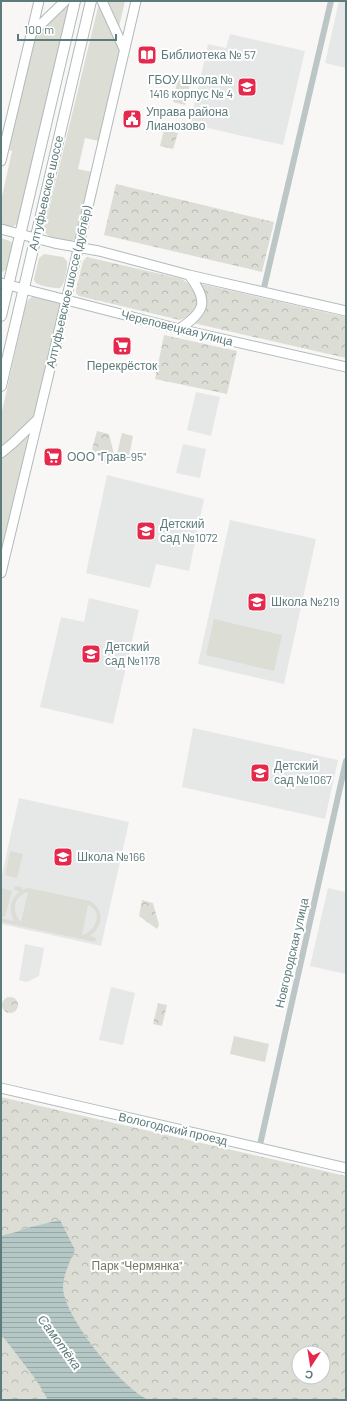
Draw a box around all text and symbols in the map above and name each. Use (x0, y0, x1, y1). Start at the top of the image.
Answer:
scale bar (18, 16, 116, 42)
text: 100 m (24, 22, 54, 36)
library icon: Библиотека № 57 (136, 44, 158, 66)
place label: Библиотека № 57 (161, 47, 256, 61)
place label: ГБОУ Школа № 1416 корпус № 4 (148, 72, 233, 101)
school or university icon: ГБОУ Школа № 1416 корпус № 4 (236, 76, 258, 98)
place label: Управа района Лианозово (146, 104, 229, 132)
public building icon: Управа района Лианозово (121, 108, 143, 130)
street label: Алтуфьевское шоссе (25, 134, 66, 252)
street label: Алтуфьевское шоссе (дублёр) (43, 203, 95, 370)
street label: Череповецкая улица (119, 306, 235, 349)
supermarket icon: Перекрёсток (111, 335, 133, 357)
place label: Перекрёсток (87, 358, 158, 373)
supermarket icon: ООО "Грав-95" (42, 446, 64, 468)
place label: ООО "Грав-95" (67, 449, 146, 464)
place label: Детский сад №1072 (160, 516, 218, 545)
school or university icon: Детский сад №1072 (135, 520, 157, 542)
school or university icon: Школа №219 (246, 591, 268, 613)
place label: Школа №219 (271, 594, 339, 608)
place label: Детский сад №1178 (105, 639, 160, 668)
school or university icon: Детский сад №1178 (80, 643, 102, 665)
place label: Детский сад №1067 (274, 758, 332, 787)
school or university icon: Детский сад №1067 (249, 762, 271, 784)
school or university icon: Школа №166 (52, 846, 74, 868)
place label: Школа №166 (77, 849, 145, 863)
street label: Новгородская улица (272, 896, 312, 1009)
street label: Вологодский проезд (117, 1109, 229, 1148)
park label: Парк "Чермянка" (92, 1258, 182, 1273)
water label: Самотёка (35, 1311, 85, 1373)
north arrow (291, 1345, 331, 1385)
text: С (304, 1368, 314, 1382)

